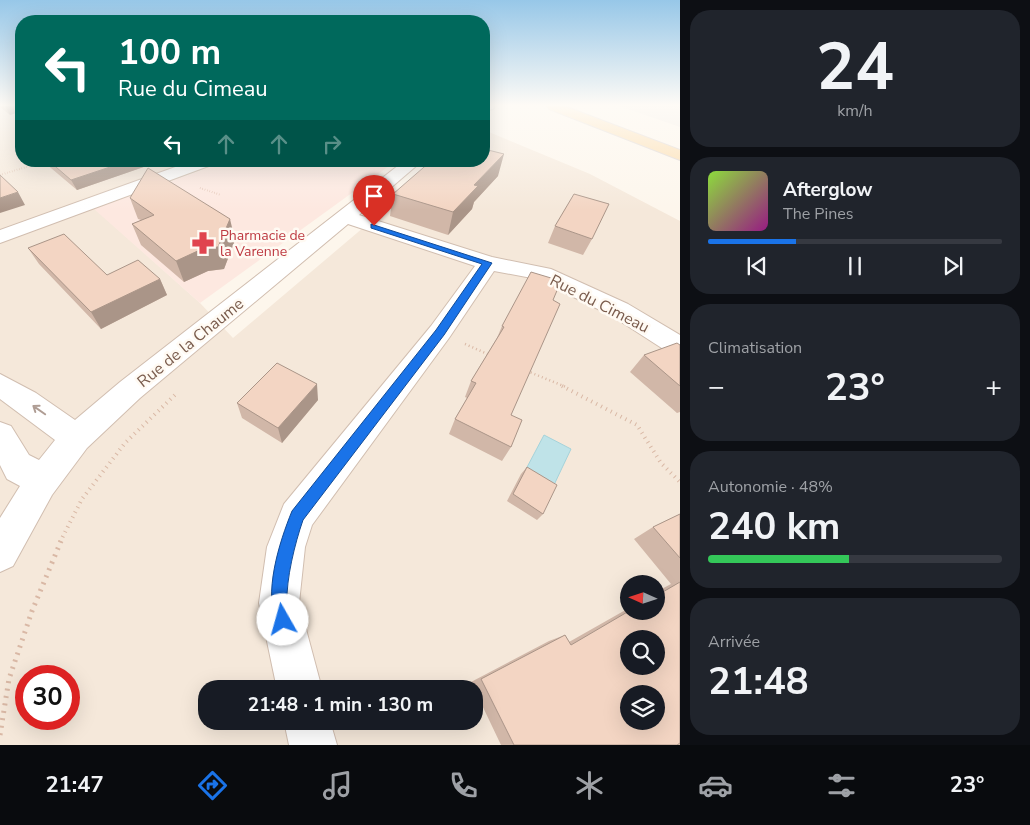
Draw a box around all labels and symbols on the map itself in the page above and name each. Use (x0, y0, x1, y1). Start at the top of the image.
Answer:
pin (353, 175, 395, 226)
place label: Pharmacie de la Varenne (220, 226, 305, 261)
pharmacy icon: Pharmacie de la Varenne (190, 230, 216, 256)
street label: Rue du Cimeau (546, 269, 653, 338)
street label: Rue de la Chaume (133, 293, 248, 393)
one-way arrow (32, 405, 46, 415)
north arrow (620, 575, 665, 620)
position arrow (256, 593, 308, 645)
speed limit sign: 30 (15, 665, 80, 730)

